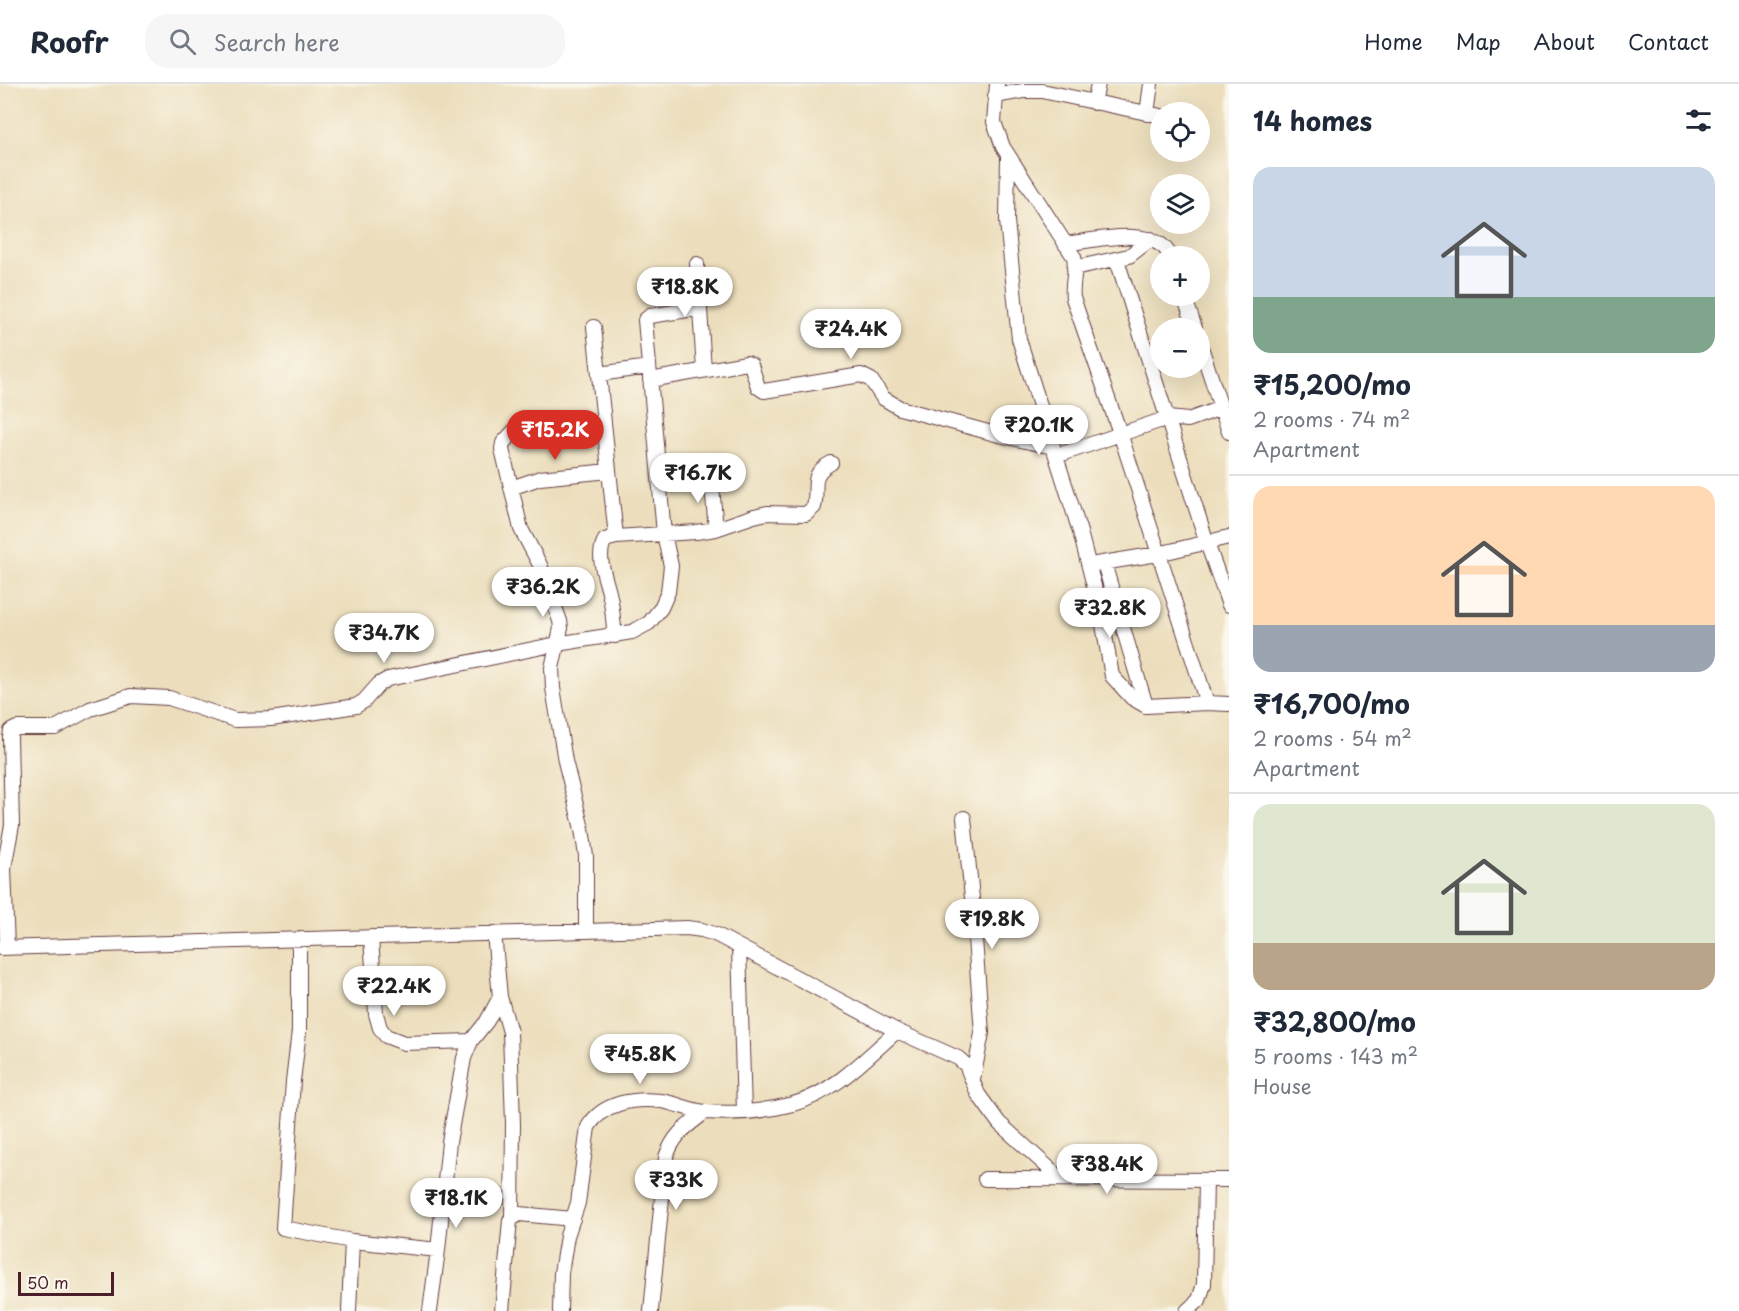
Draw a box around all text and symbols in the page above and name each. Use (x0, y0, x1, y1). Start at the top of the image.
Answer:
search box (145, 14, 565, 68)
text: Roofr (30, 20, 109, 63)
icon: search (166, 25, 199, 58)
text: Search here (214, 25, 339, 58)
text: Home (1364, 25, 1423, 57)
text: Map (1456, 25, 1501, 57)
text: About (1534, 25, 1595, 57)
text: Contact (1628, 25, 1709, 57)
text: 14 homes (1253, 101, 1372, 140)
map controls (1150, 102, 1210, 378)
button: locate (1150, 102, 1210, 162)
icon: filters (1682, 104, 1715, 137)
button: layers (1150, 174, 1210, 234)
icon: home (1430, 206, 1538, 314)
button: + (1150, 246, 1210, 306)
pin: ₹18.8K (636, 267, 734, 318)
text: ₹18.8K (651, 271, 719, 301)
pin: ₹24.4K (802, 309, 900, 360)
text: ₹24.4K (814, 313, 888, 343)
button: − (1150, 318, 1210, 378)
text: ₹15,200/mo (1253, 365, 1411, 404)
text: 2 rooms · 74 m² (1253, 404, 1410, 434)
pin: ₹20.1K (990, 405, 1088, 456)
text: ₹20.1K (1004, 409, 1074, 439)
pin: ₹15.2K (506, 410, 604, 461)
text: ₹15.2K (521, 414, 589, 444)
text: Apartment (1253, 434, 1360, 464)
pin: ₹16.7K (649, 453, 747, 504)
text: ₹16.7K (664, 457, 732, 487)
icon: home (1430, 525, 1538, 633)
pin: ₹36.2K (494, 567, 592, 618)
text: ₹36.2K (506, 571, 580, 601)
pin: ₹32.8K (1061, 588, 1159, 639)
text: ₹32.8K (1074, 592, 1146, 622)
pin: ₹34.7K (335, 613, 433, 664)
text: ₹34.7K (348, 617, 420, 647)
text: ₹16,700/mo (1253, 684, 1410, 723)
text: 2 rooms · 54 m² (1253, 723, 1412, 753)
text: Apartment (1253, 753, 1360, 783)
icon: home (1430, 843, 1538, 951)
pin: ₹19.8K (943, 899, 1041, 950)
text: ₹19.8K (959, 903, 1025, 933)
pin: ₹22.4K (345, 966, 443, 1017)
text: ₹22.4K (357, 970, 431, 1000)
text: ₹32,800/mo (1253, 1002, 1416, 1041)
pin: ₹45.8K (591, 1034, 689, 1085)
text: ₹45.8K (604, 1038, 676, 1068)
text: 5 rooms · 143 m² (1253, 1041, 1418, 1071)
text: House (1253, 1071, 1312, 1101)
pin: ₹38.4K (1058, 1144, 1156, 1195)
text: ₹38.4K (1071, 1148, 1143, 1178)
pin: ₹33K (640, 1160, 712, 1211)
text: ₹33K (649, 1164, 703, 1194)
pin: ₹18.1K (407, 1178, 505, 1229)
text: ₹18.1K (424, 1182, 488, 1212)
scale bar (18, 1269, 114, 1296)
text: 50 m (27, 1270, 68, 1294)

